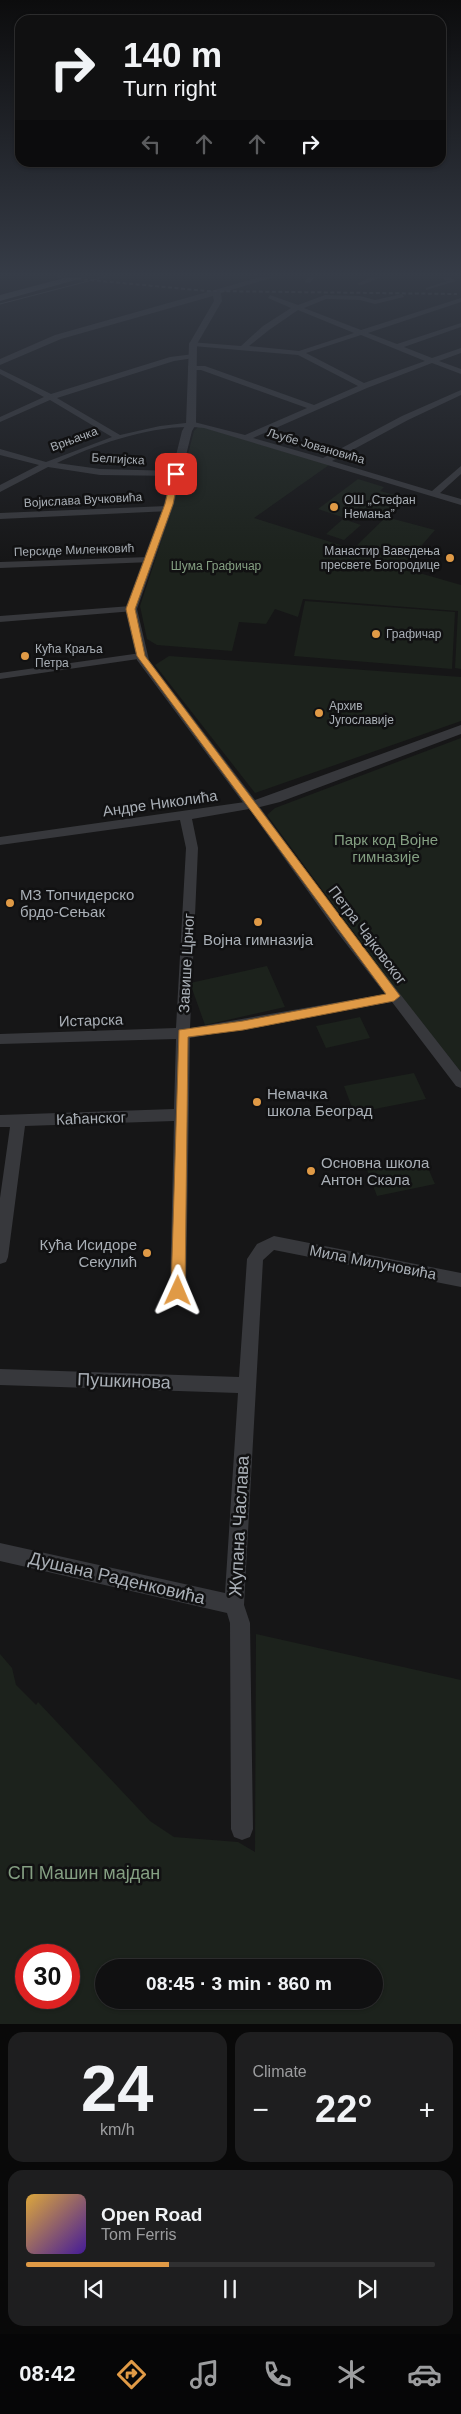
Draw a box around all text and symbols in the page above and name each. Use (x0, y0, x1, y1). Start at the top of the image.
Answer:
icon: right (40, 35, 105, 100)
text: 140 m (123, 35, 222, 74)
text: Turn right (123, 76, 216, 101)
icon: left (137, 130, 165, 158)
icon: ahead (190, 130, 218, 158)
icon: ahead (243, 130, 271, 158)
icon: right (296, 130, 324, 158)
street label: Врњачка (48, 424, 100, 454)
street label: Љубе Јовановића (266, 425, 367, 467)
street label: Белгијска (91, 451, 145, 467)
pin (155, 453, 197, 495)
icon: arrive (162, 460, 190, 488)
street label: Војислава Вучковића (23, 490, 143, 510)
place label: ОШ „Стефан Немања” (344, 493, 416, 521)
marker: ОШ „Стефан Немања” (328, 501, 340, 513)
street label: Персиде Миленковић (14, 541, 134, 559)
place label: Манастир Ваведења пресвете Богородице (321, 544, 440, 572)
marker: Манастир Ваведења пресвете Богородице (444, 552, 456, 564)
park label: Шума Графичар (171, 559, 262, 573)
place label: Графичар (386, 627, 442, 641)
marker: Графичар (370, 628, 382, 640)
place label: Кућа Краља Петра (35, 642, 103, 670)
marker: Кућа Краља Петра (19, 650, 31, 662)
place label: Архив Југославије (329, 699, 394, 727)
marker: Архив Југославије (313, 707, 325, 719)
street label: Андре Николића (102, 786, 219, 819)
park label: Парк код Војне гимназије (334, 831, 438, 865)
street label: Петра Чајковског (325, 882, 411, 988)
place label: МЗ Топчидерско брдо-Сењак (20, 886, 134, 920)
marker: МЗ Топчидерско брдо-Сењак (4, 897, 16, 909)
street label: Завише Црног (175, 912, 197, 1013)
marker: Војна гимназија (252, 916, 264, 928)
place label: Војна гимназија (203, 931, 314, 948)
street label: Истарска (59, 1010, 124, 1030)
place label: Немачка школа Београд (267, 1085, 373, 1119)
marker: Немачка школа Београд (251, 1096, 263, 1108)
street label: Каћанског (56, 1108, 127, 1128)
place label: Основна школа Антон Скала (321, 1154, 430, 1188)
marker: Основна школа Антон Скала (305, 1165, 317, 1177)
place label: Кућа Исидоре Секулић (39, 1236, 137, 1270)
street label: Мила Милуновића (308, 1241, 439, 1283)
marker: Кућа Исидоре Секулић (141, 1247, 153, 1259)
position arrow (151, 1264, 203, 1316)
street label: Пушкинова (77, 1369, 172, 1393)
street label: Жупана Часлава (225, 1454, 253, 1597)
street label: Душана Раденковића (27, 1548, 208, 1608)
park label: СП Машин мајдан (8, 1863, 160, 1883)
speed limit sign: 30 (15, 1944, 80, 2009)
text: 08:45 · 3 min · 860 m (146, 1973, 332, 1994)
text: 24 (81, 2052, 153, 2125)
text: Climate (253, 2063, 307, 2080)
text: 22° (315, 2088, 372, 2130)
text: − (253, 2094, 269, 2125)
text: + (419, 2094, 435, 2125)
text: km/h (100, 2121, 135, 2138)
text: Open Road (101, 2204, 202, 2225)
text: Tom Ferris (101, 2226, 177, 2243)
icon: previous (80, 2275, 108, 2303)
icon: pause (216, 2275, 244, 2303)
icon: next (353, 2275, 381, 2303)
icon: directions (114, 2357, 149, 2392)
icon: music (187, 2357, 222, 2392)
icon: phone (260, 2357, 295, 2392)
icon: climate (334, 2357, 369, 2392)
icon: car (407, 2357, 442, 2392)
text: 08:42 (19, 2361, 75, 2386)

